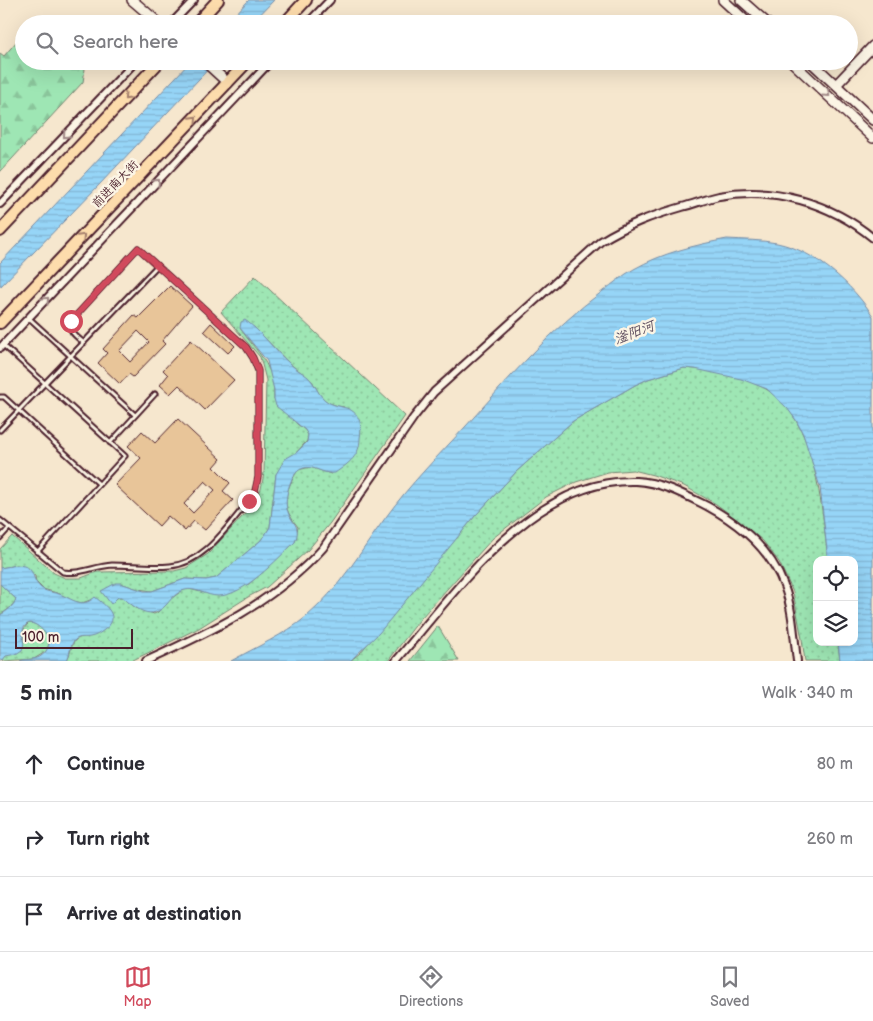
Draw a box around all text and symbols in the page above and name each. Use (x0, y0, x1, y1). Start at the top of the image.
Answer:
search box (15, 15, 858, 70)
icon: search (33, 29, 61, 57)
text: Search here (73, 31, 178, 54)
one-way arrow (822, 88, 831, 97)
one-way arrow (124, 91, 133, 100)
one-way arrow (188, 116, 197, 125)
one-way arrow (63, 129, 72, 138)
street label: 前进南大街 (89, 158, 142, 211)
one-way arrow (151, 178, 160, 187)
one-way arrow (76, 234, 85, 243)
one-way arrow (40, 296, 49, 305)
route start (60, 310, 83, 333)
water label: 滏阳河 (612, 316, 659, 348)
route end (238, 490, 261, 513)
map controls (813, 556, 858, 646)
button: locate (813, 556, 858, 601)
button: layers (813, 601, 858, 646)
scale bar (15, 626, 132, 649)
text: 100 m (22, 629, 59, 646)
text: 5 min (20, 681, 73, 706)
text: Walk · 340 m (762, 684, 853, 703)
icon: ahead (20, 750, 48, 778)
text: Continue (67, 753, 145, 776)
text: 80 m (817, 755, 853, 774)
icon: right (20, 825, 48, 853)
text: Turn right (67, 828, 150, 851)
text: 260 m (807, 830, 853, 849)
icon: arrive (20, 900, 48, 928)
text: Arrive at destination (67, 903, 242, 926)
tab: Map (124, 963, 152, 1010)
tab: Directions (399, 963, 463, 1010)
tab: Saved (710, 963, 749, 1010)

